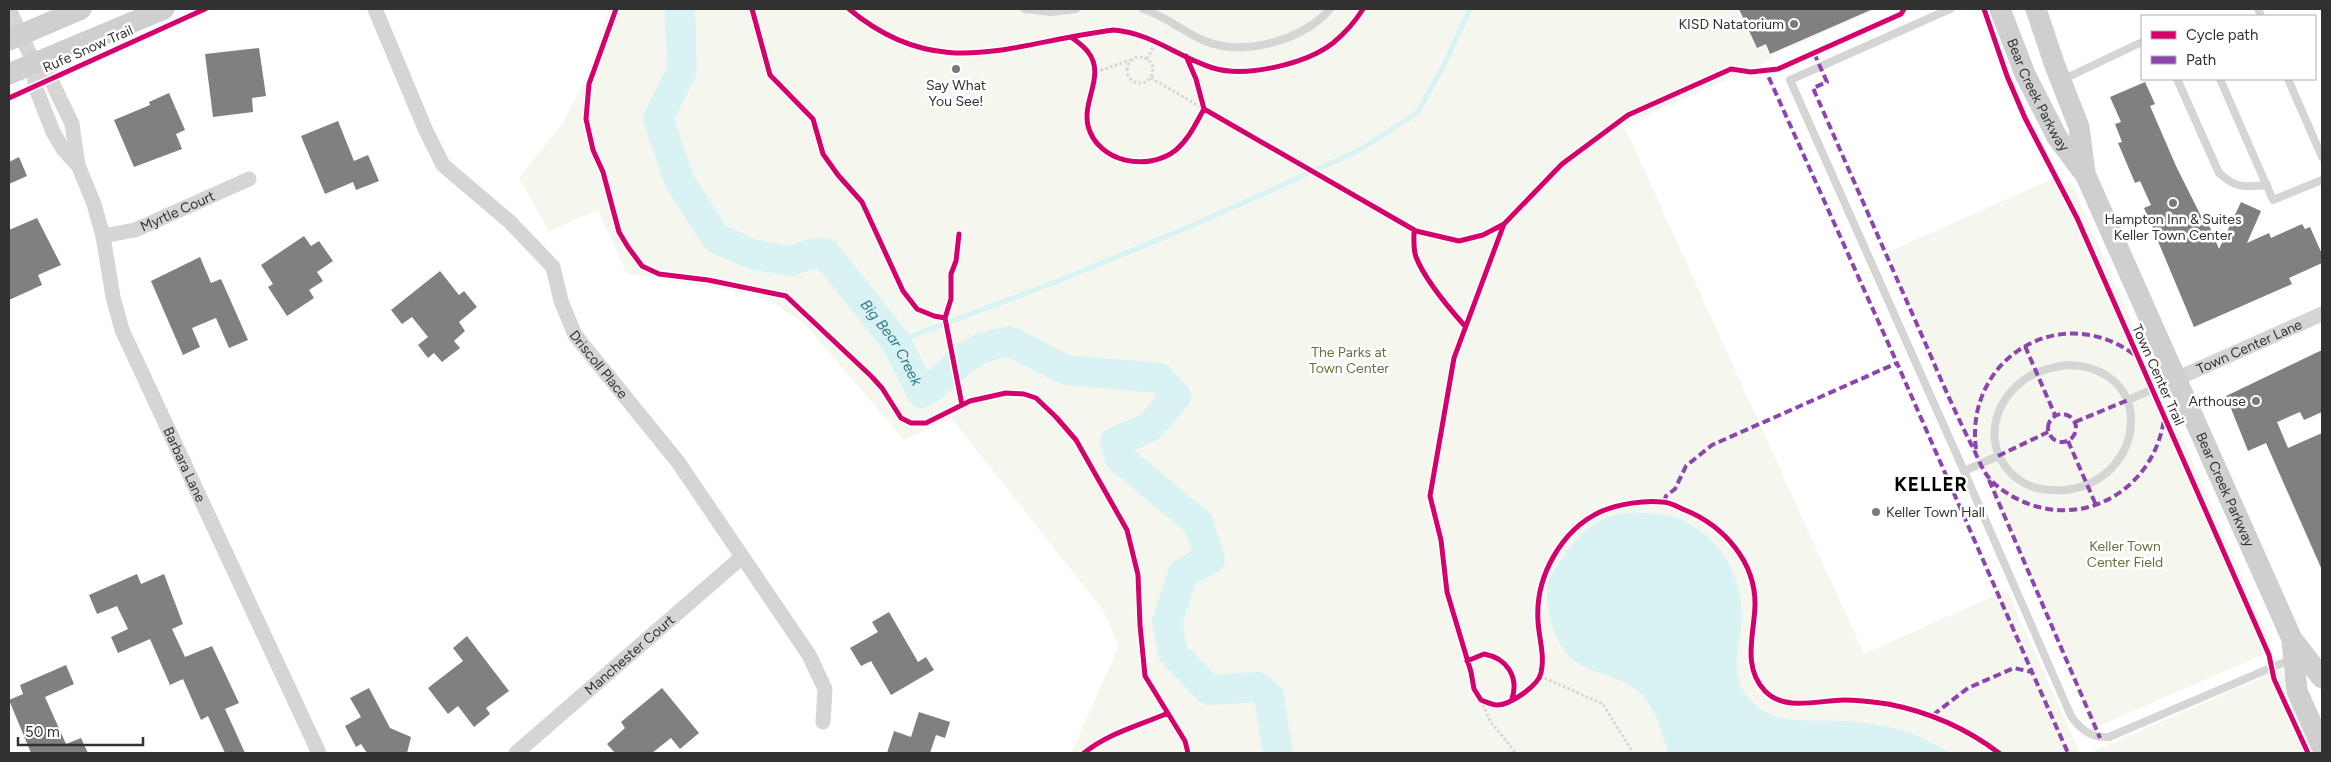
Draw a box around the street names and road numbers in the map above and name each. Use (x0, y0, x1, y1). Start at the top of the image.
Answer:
street label: Rufe Snow Trail (40, 22, 136, 76)
street label: Bear Creek Parkway (2004, 36, 2074, 155)
street label: Myrtle Court (138, 187, 217, 235)
street label: Town Center Lane (2194, 315, 2305, 377)
street label: Town Center Trail (2128, 322, 2188, 428)
street label: Driscoll Place (566, 327, 632, 402)
street label: Barbara Lane (160, 424, 210, 505)
street label: Bear Creek Parkway (2193, 429, 2259, 550)
street label: Manchester Court (581, 611, 678, 698)

